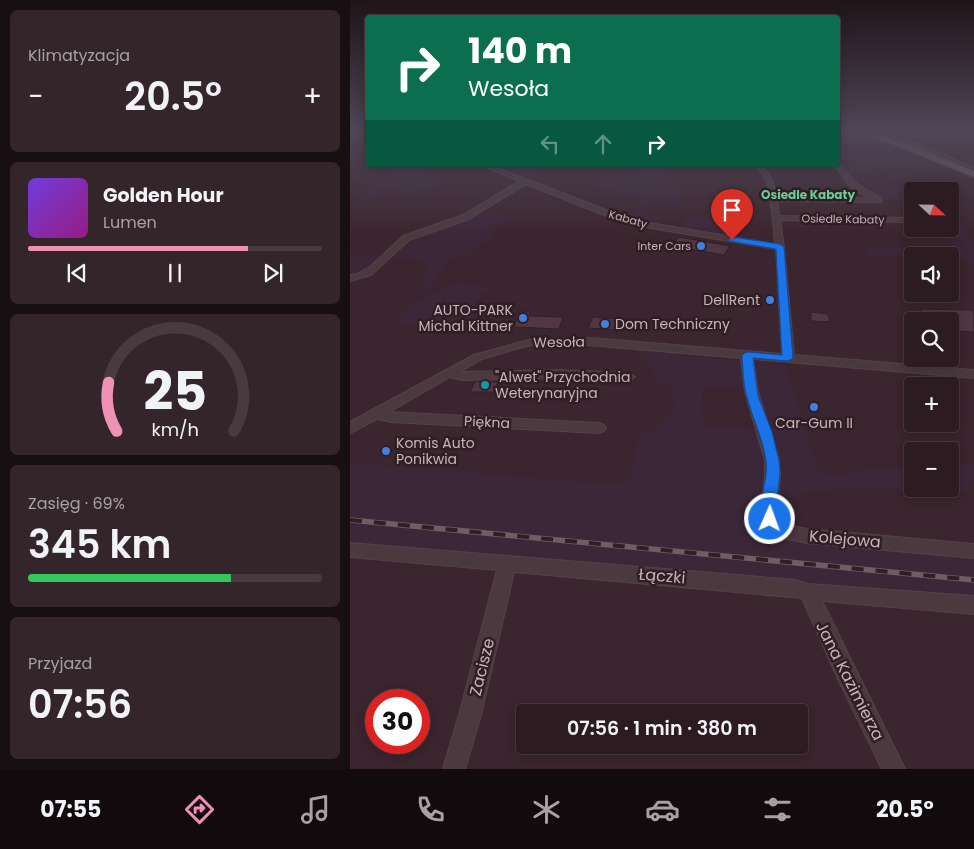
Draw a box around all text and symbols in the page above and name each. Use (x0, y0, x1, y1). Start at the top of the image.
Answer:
text: 140 m (468, 26, 572, 75)
icon: right (385, 35, 450, 100)
text: Klimatyzacja (28, 44, 130, 67)
text: 20.5° (124, 70, 222, 123)
text: Wesoła (468, 73, 549, 104)
text: − (28, 77, 43, 116)
text: + (303, 77, 322, 116)
icon: left (536, 130, 564, 158)
icon: ahead (589, 130, 617, 158)
icon: right (642, 130, 670, 158)
text: Golden Hour (103, 182, 224, 209)
north arrow (904, 182, 959, 238)
map controls (904, 182, 959, 497)
district label: Osiedle Kabaty (761, 186, 855, 203)
pin (711, 189, 753, 240)
icon: arrive (718, 196, 746, 224)
street label: Kabaty (607, 206, 650, 232)
street label: Osiedle Kabaty (801, 210, 885, 228)
text: Lumen (103, 211, 157, 234)
place label: Inter Cars (638, 238, 691, 254)
marker: Inter Cars (695, 240, 707, 252)
button: sound (904, 247, 959, 302)
icon: previous (63, 259, 91, 287)
icon: pause (161, 259, 189, 287)
icon: next (259, 259, 287, 287)
place label: DellRent (703, 290, 760, 310)
marker: DellRent (764, 294, 776, 306)
place label: AUTO-PARK Michal Kittner (419, 300, 514, 336)
marker: AUTO-PARK Michal Kittner (517, 312, 529, 324)
button: search (904, 312, 959, 367)
place label: Dom Techniczny (615, 314, 730, 334)
marker: Dom Techniczny (599, 318, 611, 330)
street label: Wesoła (533, 332, 585, 352)
text: 25 (143, 355, 207, 428)
place label: "Alwet" Przychodnia Weterynaryjna (495, 367, 630, 403)
button: + (904, 377, 959, 432)
marker: "Alwet" Przychodnia Weterynaryjna (479, 379, 491, 391)
marker: Car-Gum II (808, 401, 820, 413)
street label: Piękna (464, 411, 510, 433)
place label: Car-Gum II (775, 413, 853, 433)
text: km/h (151, 417, 199, 442)
place label: Komis Auto Ponikwia (396, 433, 475, 469)
button: − (904, 442, 959, 497)
marker: Komis Auto Ponikwia (380, 445, 392, 457)
text: Zasięg · 69% (28, 492, 125, 515)
position arrow (743, 492, 795, 544)
text: 345 km (28, 518, 171, 571)
street label: Kolejowa (808, 524, 882, 554)
street label: Łączki (638, 562, 686, 590)
street label: Jana Kazimierza (810, 618, 890, 744)
street label: Zacisze (464, 636, 500, 698)
text: Przyjazd (28, 652, 92, 675)
text: 07:56 (28, 678, 132, 731)
speed limit sign: 30 (365, 689, 430, 754)
text: 07:56 · 1 min · 380 m (567, 715, 757, 742)
icon: directions (182, 792, 217, 827)
icon: music (298, 792, 333, 827)
icon: phone (413, 792, 448, 827)
icon: climate (529, 792, 564, 827)
icon: car (645, 792, 680, 827)
icon: filters (760, 792, 795, 827)
text: 07:55 (40, 794, 101, 825)
text: 20.5° (876, 794, 934, 825)

